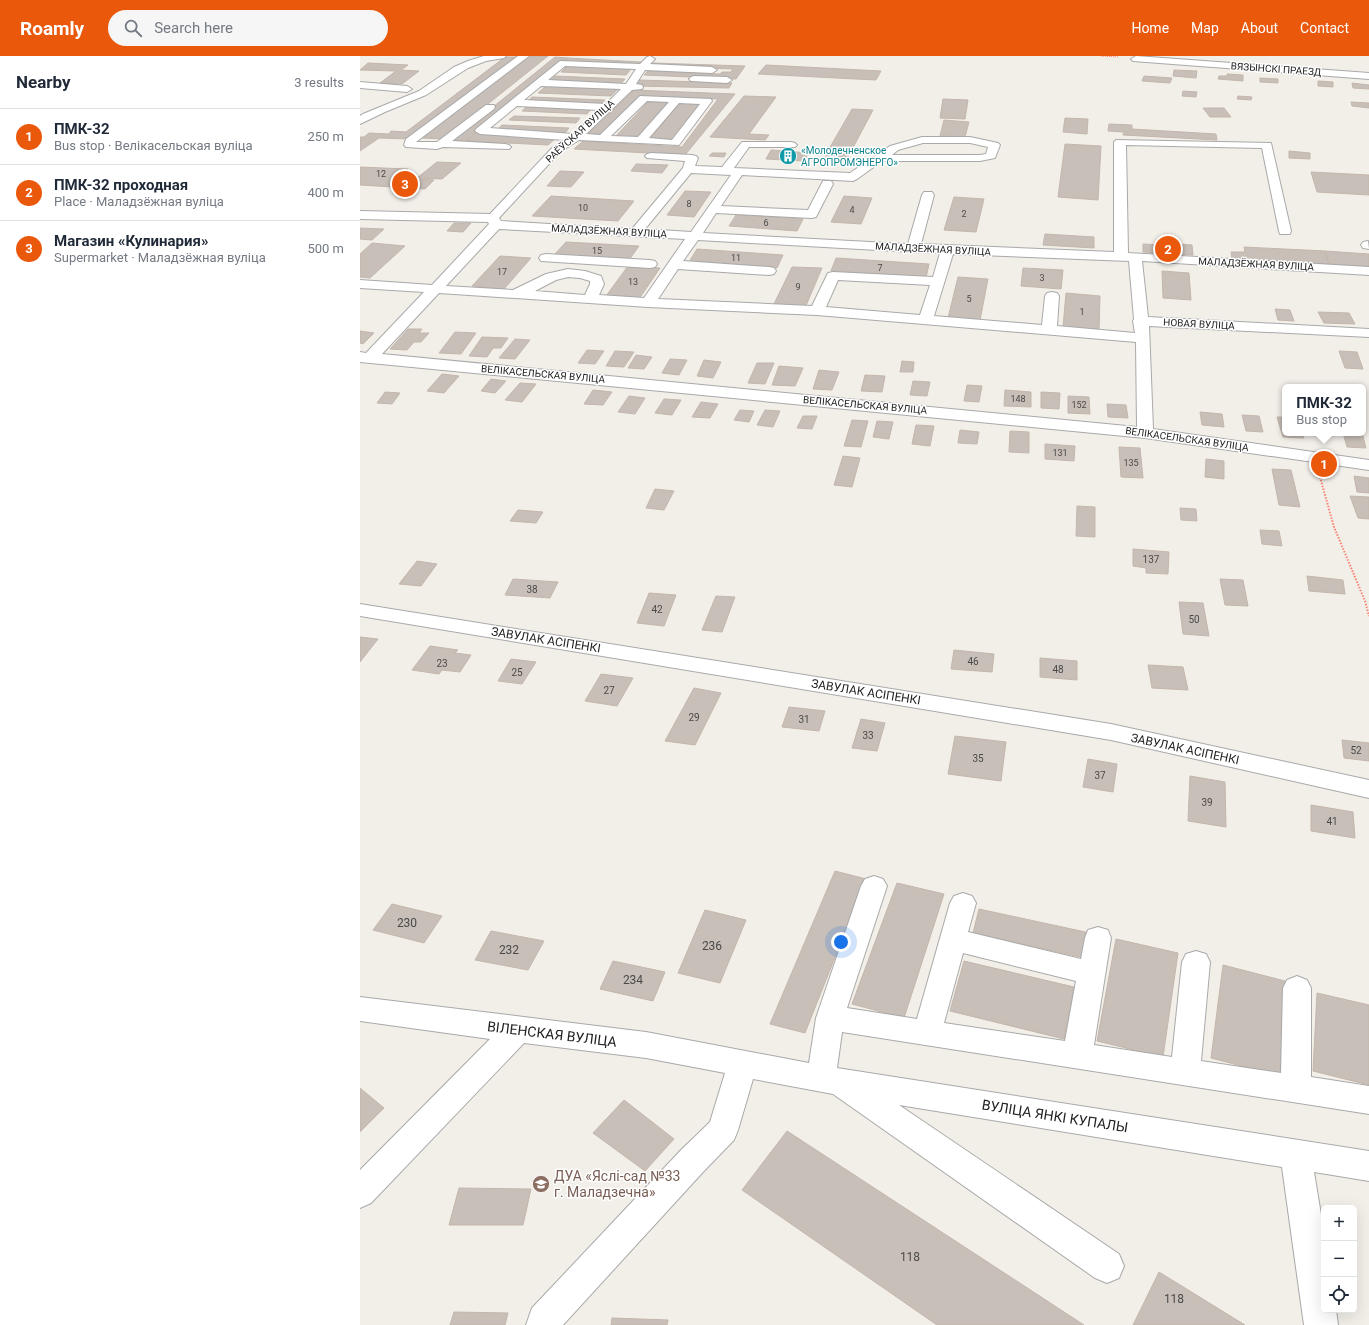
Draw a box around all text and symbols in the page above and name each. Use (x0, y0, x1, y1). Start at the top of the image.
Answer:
search box (108, 10, 388, 46)
text: Roamly (20, 17, 84, 40)
icon: search (122, 17, 144, 39)
text: Search here (154, 19, 233, 37)
text: Home (1131, 20, 1169, 36)
text: Map (1191, 20, 1219, 36)
text: About (1241, 20, 1278, 36)
text: Contact (1300, 20, 1349, 36)
street label: ВЯЗЫНСКІ ПРАЕЗД (1230, 60, 1322, 78)
text: Nearby (16, 72, 71, 92)
text: 3 results (294, 75, 344, 90)
street label: РАЁЎСКАЯ ВУЛІЦА (543, 96, 617, 165)
text: ПМК-32 (54, 120, 110, 138)
text: 1 (25, 129, 33, 144)
text: 250 m (307, 129, 344, 144)
text: Bus stop · Велікасельская вуліца (54, 138, 253, 153)
place label: «Молодечненское АГРОПРОМЭНЕРГО» (801, 145, 898, 168)
building icon: «Молодечненское АГРОПРОМЭНЕРГО» (778, 146, 798, 166)
house number: 12 (376, 169, 386, 179)
pin: 3 (392, 169, 418, 199)
text: ПМК-32 проходная (54, 176, 188, 194)
text: 2 (25, 185, 33, 200)
text: 400 m (307, 185, 344, 200)
text: Place · Маладзёжная вуліца (54, 194, 224, 209)
house number: 8 (686, 199, 692, 209)
house number: 10 (578, 203, 588, 213)
house number: 4 (849, 205, 855, 215)
house number: 2 (961, 209, 967, 219)
house number: 6 (763, 218, 769, 228)
street label: МАЛАДЗЁЖНАЯ ВУЛІЦА (551, 221, 668, 240)
text: Магазин «Кулинария» (54, 232, 208, 250)
pin: 2 (1155, 234, 1181, 264)
street label: МАЛАДЗЁЖНАЯ ВУЛІЦА (875, 239, 992, 258)
text: 3 (25, 241, 33, 256)
text: 500 m (307, 241, 344, 256)
house number: 15 (592, 246, 602, 256)
text: Supermarket · Маладзёжная вуліца (54, 250, 266, 265)
house number: 11 (731, 253, 741, 263)
street label: МАЛАДЗЁЖНАЯ ВУЛІЦА (1198, 254, 1315, 273)
house number: 7 (877, 263, 883, 273)
house number: 17 (497, 267, 507, 277)
house number: 3 (1039, 273, 1045, 283)
house number: 13 (628, 277, 638, 287)
house number: 9 (795, 282, 801, 292)
house number: 5 (966, 294, 972, 304)
house number: 1 (1079, 307, 1085, 317)
street label: НОВАЯ ВУЛІЦА (1163, 317, 1235, 331)
street label: ВЕЛІКАСЕЛЬСКАЯ ВУЛІЦА (481, 363, 606, 385)
popup (1282, 384, 1366, 436)
street label: ВЕЛІКАСЕЛЬСКАЯ ВУЛІЦА (803, 394, 928, 416)
house number: 148 (1010, 394, 1026, 404)
text: ПМК-32 (1296, 394, 1352, 412)
house number: 152 (1071, 400, 1087, 410)
text: Bus stop (1296, 412, 1347, 427)
street label: ВЕЛІКАСЕЛЬСКАЯ ВУЛІЦА (1125, 425, 1250, 453)
house number: 131 (1052, 448, 1068, 458)
pin: 1 (1311, 449, 1337, 479)
house number: 135 (1123, 458, 1139, 468)
house number: 137 (1143, 554, 1160, 565)
house number: 38 (526, 584, 538, 595)
house number: 42 (651, 604, 663, 615)
house number: 50 (1188, 614, 1200, 625)
street label: ЗАВУЛАК АСІПЕНКІ (490, 624, 602, 656)
house number: 46 (967, 656, 979, 667)
house number: 23 (436, 658, 448, 669)
house number: 48 (1052, 664, 1064, 675)
house number: 25 (511, 667, 523, 678)
street label: ЗАВУЛАК АСІПЕНКІ (810, 676, 922, 708)
house number: 27 (603, 685, 615, 696)
house number: 29 (688, 712, 700, 723)
house number: 31 (798, 714, 810, 725)
house number: 33 (862, 730, 874, 741)
street label: ЗАВУЛАК АСІПЕНКІ (1130, 731, 1240, 767)
house number: 52 (1350, 745, 1362, 756)
house number: 35 (972, 753, 984, 764)
house number: 37 (1094, 770, 1106, 781)
house number: 39 (1201, 797, 1213, 808)
house number: 41 (1326, 816, 1338, 827)
house number: 230 (397, 916, 417, 930)
your location (831, 932, 851, 952)
house number: 236 (702, 939, 722, 953)
house number: 232 (499, 943, 519, 957)
house number: 234 (623, 973, 643, 987)
street label: ВІЛЕНСКАЯ ВУЛІЦА (486, 1018, 618, 1050)
street label: ВУЛІЦА ЯНКІ КУПАЛЫ (981, 1097, 1129, 1135)
place label: ДУА «Яслі-сад №33 г. Маладзечна» (554, 1168, 681, 1200)
school or university icon: ДУА «Яслі-сад №33 г. Маладзечна» (531, 1174, 551, 1194)
map controls (1321, 1205, 1357, 1313)
button: + (1321, 1205, 1357, 1241)
button: − (1321, 1241, 1357, 1277)
house number: 118 (900, 1250, 920, 1264)
button: locate (1321, 1277, 1357, 1313)
house number: 118 (1164, 1292, 1184, 1306)

